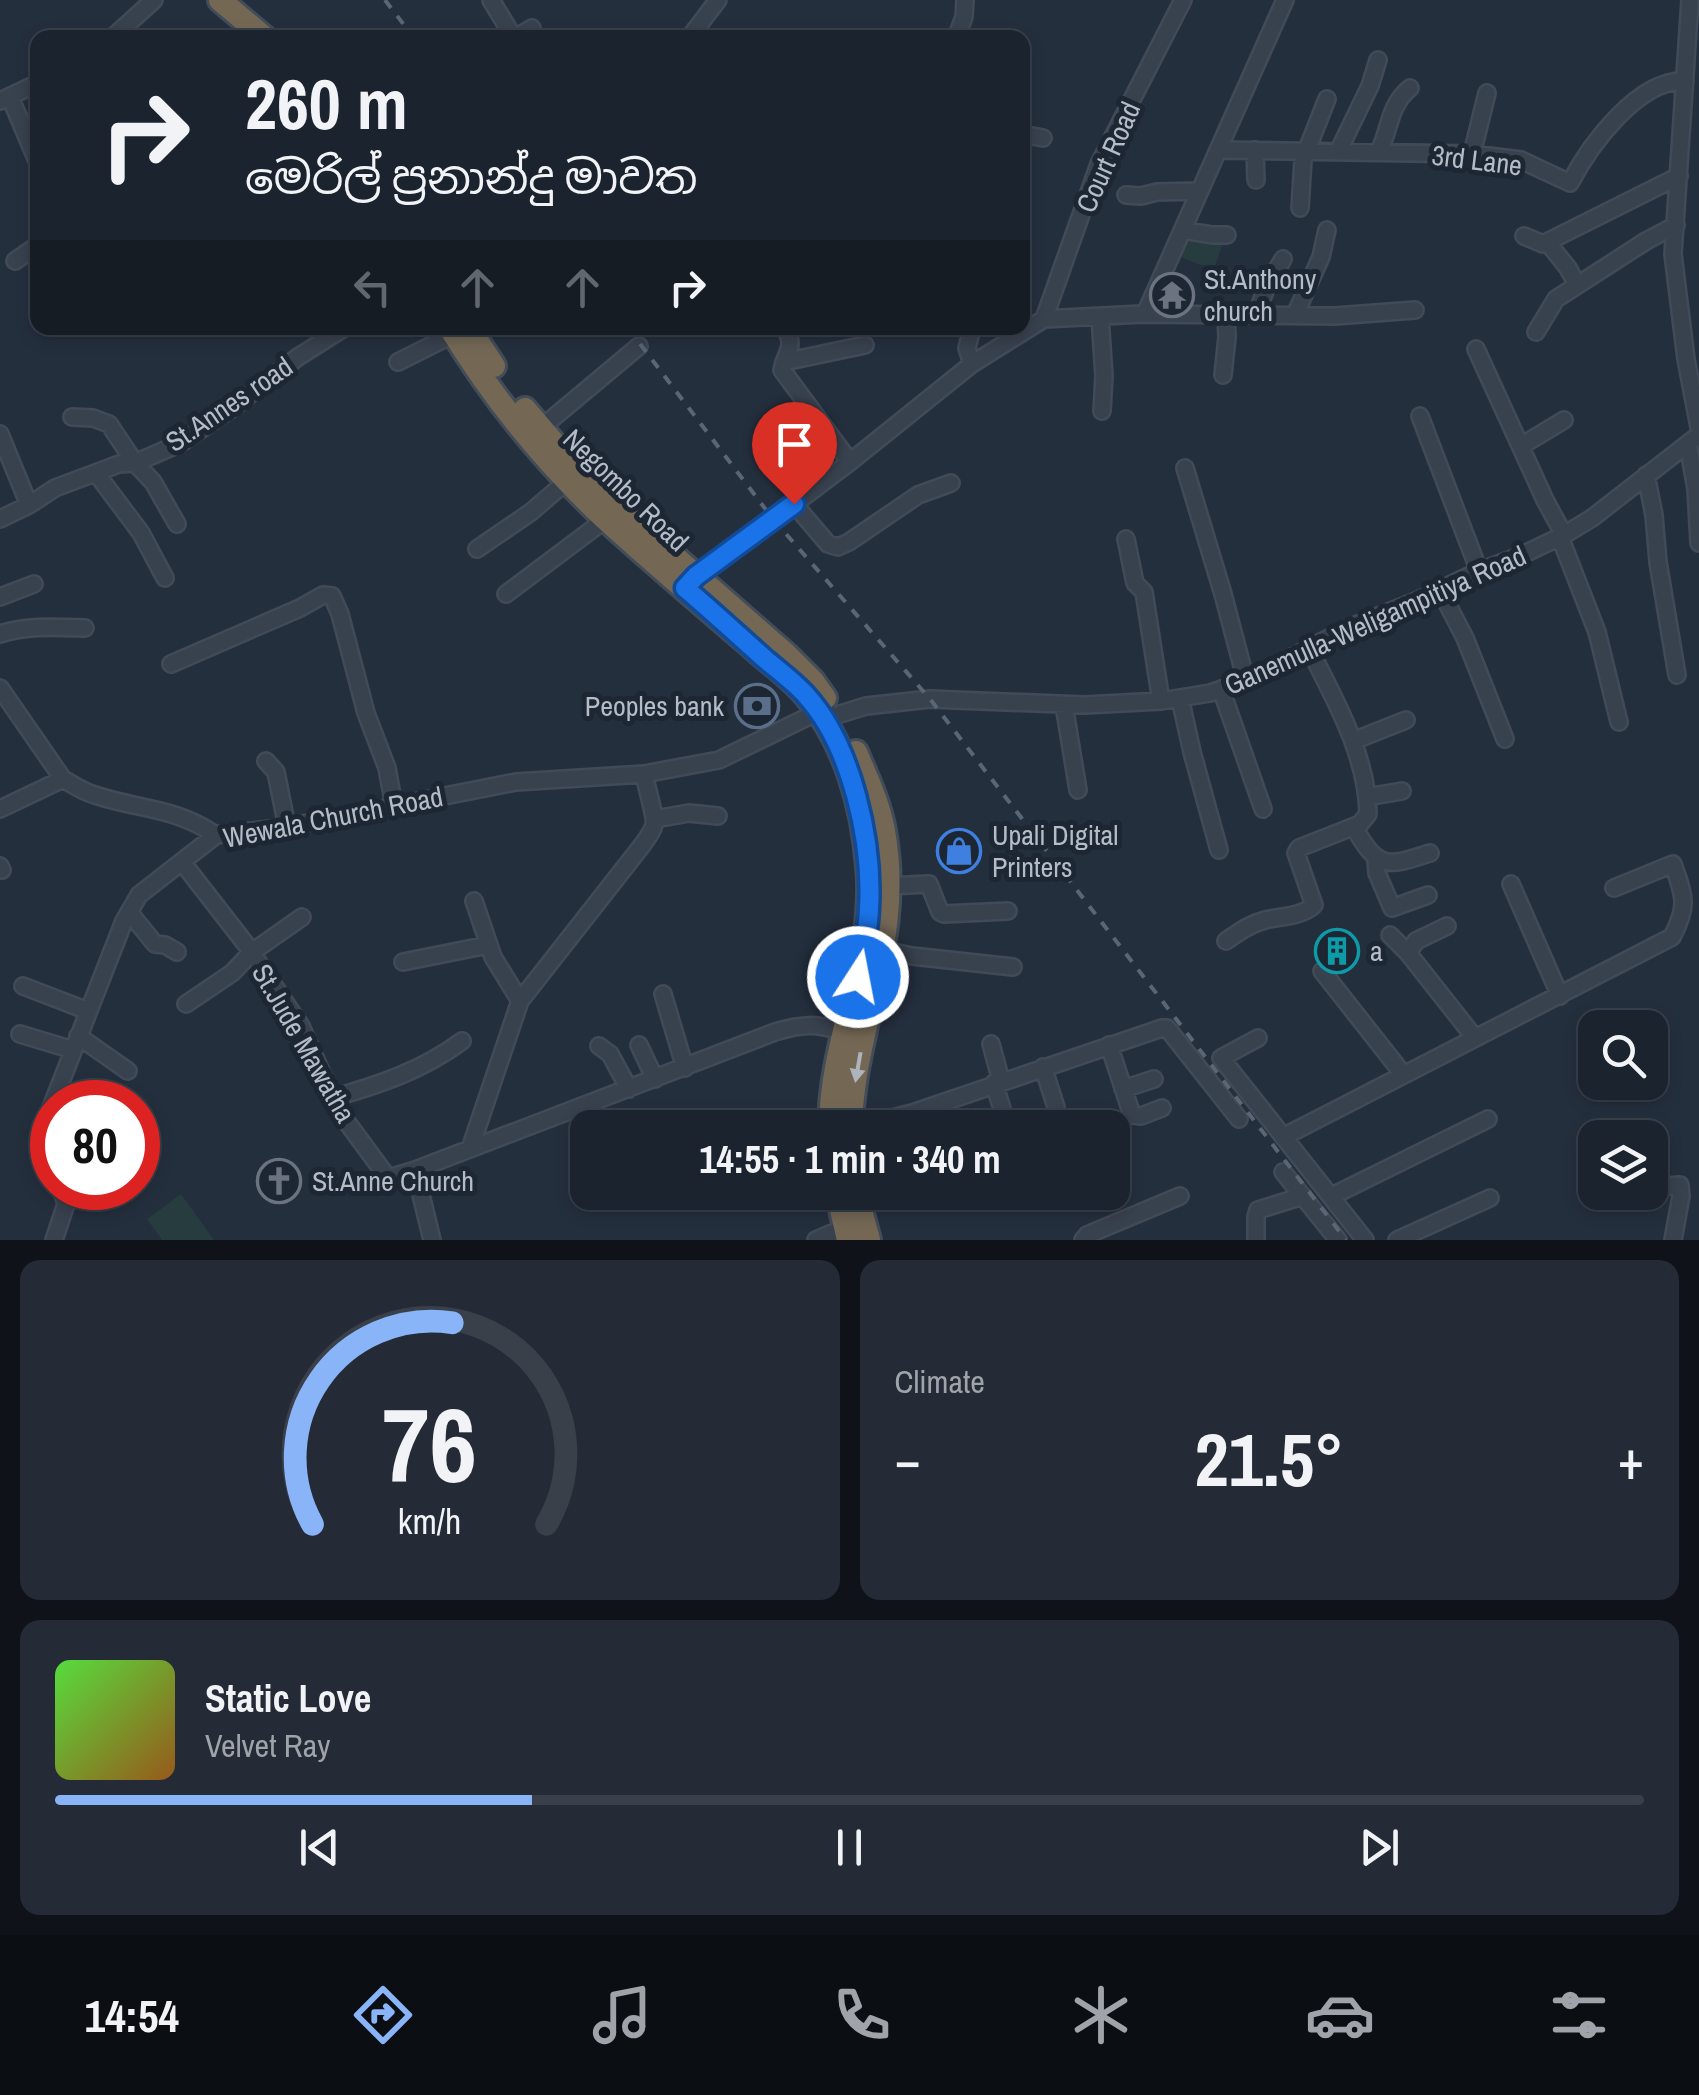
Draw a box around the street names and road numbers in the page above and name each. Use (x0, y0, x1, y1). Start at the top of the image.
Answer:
street label: Court Road (1067, 96, 1149, 218)
street label: 3rd Lane (1430, 136, 1524, 184)
street label: St.Annes road (158, 348, 300, 460)
street label: Negombo Road (555, 420, 697, 560)
street label: Ganemulla-Weligampitiya Road (1218, 536, 1532, 704)
street label: Wewala Church Road (220, 777, 446, 857)
street label: St.Jude Mawatha (243, 957, 365, 1130)

